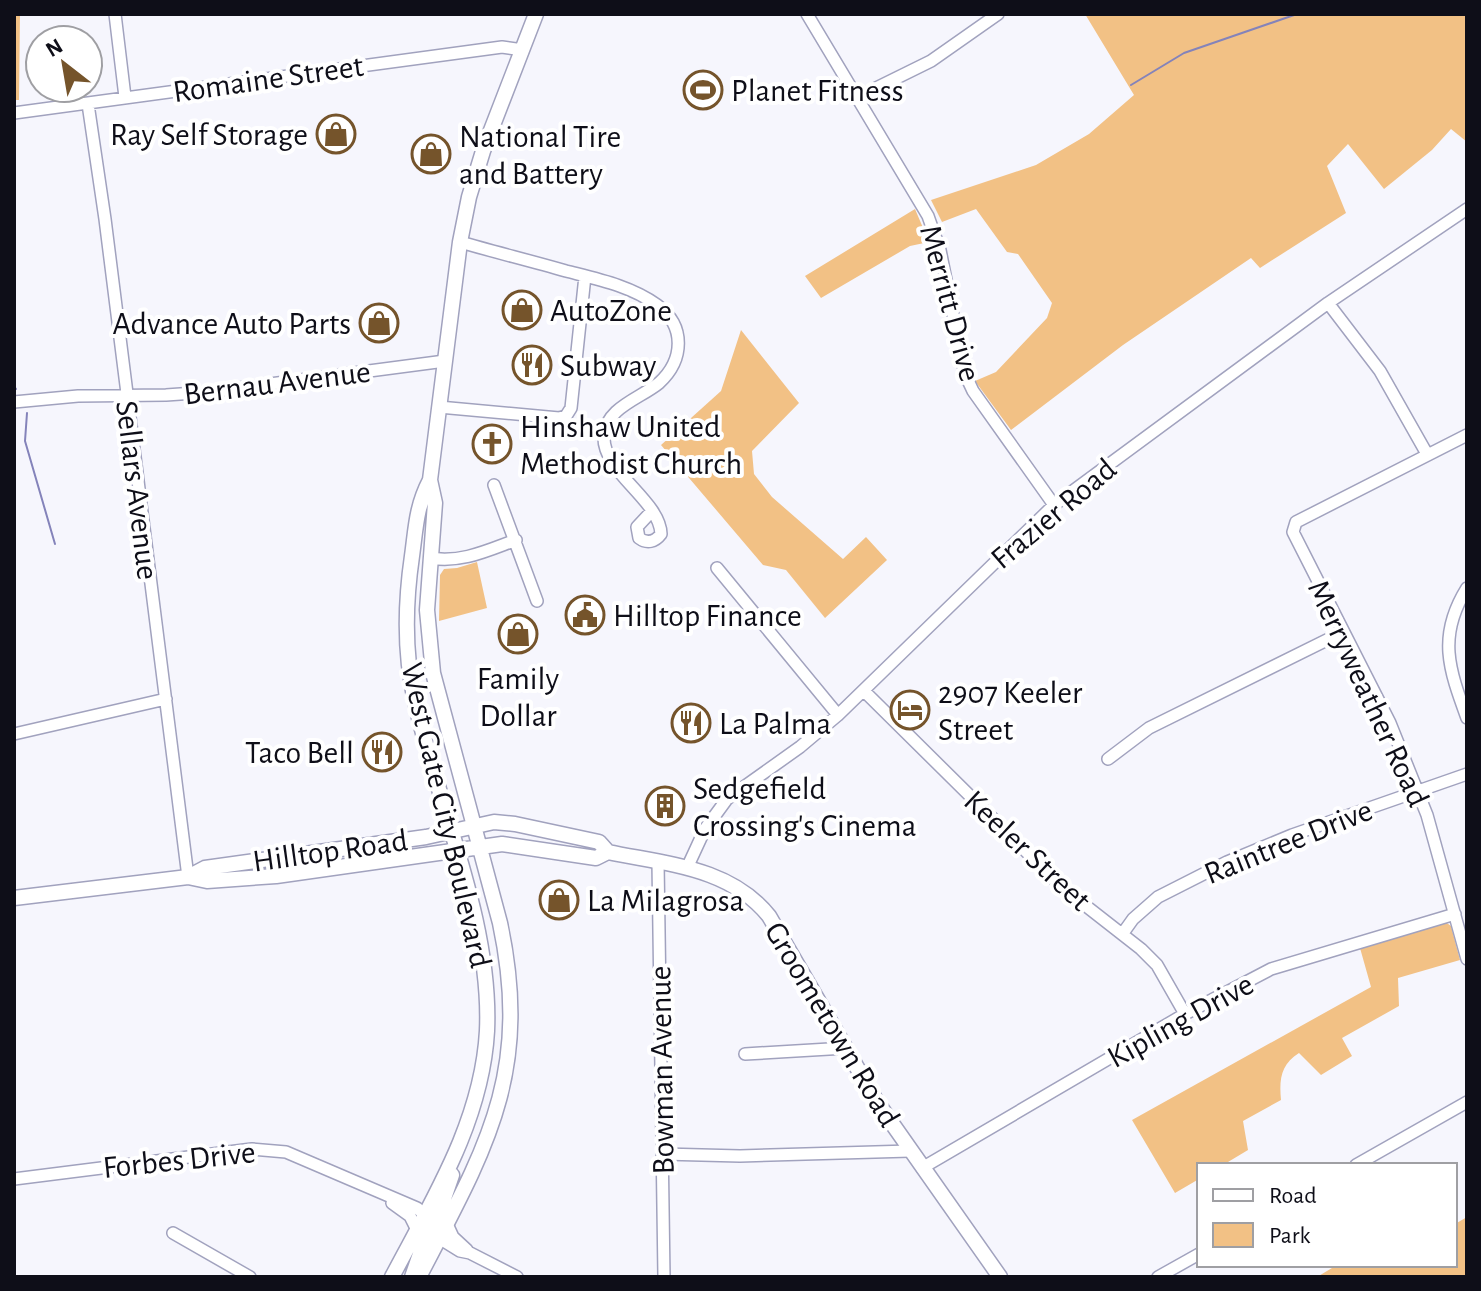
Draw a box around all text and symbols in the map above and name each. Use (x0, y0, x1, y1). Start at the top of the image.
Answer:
north arrow (24, 24, 104, 104)
text: N (42, 34, 66, 61)
street label: Romaine Street (171, 50, 365, 108)
sports icon: Planet Fitness (682, 69, 724, 111)
place label: Planet Fitness (731, 75, 904, 107)
shop icon: Ray Self Storage (315, 113, 357, 155)
place label: Ray Self Storage (110, 119, 308, 151)
place label: National Tire and Battery (459, 121, 621, 190)
shop icon: National Tire and Battery (410, 133, 452, 175)
street label: Merritt Drive (914, 222, 986, 385)
shop icon: AutoZone (501, 289, 543, 331)
place label: AutoZone (550, 295, 672, 327)
shop icon: Advance Auto Parts (358, 302, 400, 344)
place label: Advance Auto Parts (113, 308, 351, 340)
restaurant icon: Subway (511, 344, 553, 386)
place label: Subway (560, 350, 657, 382)
street label: Bernau Avenue (182, 356, 372, 410)
street label: Sellars Avenue (110, 399, 164, 582)
place label: Hinshaw United Methodist Church (520, 411, 742, 480)
church icon: Hinshaw United Methodist Church (471, 423, 513, 465)
street label: Frazier Road (985, 453, 1122, 575)
street label: Merryweather Road (1302, 575, 1434, 811)
public building icon: Hilltop Finance (564, 594, 606, 636)
place label: Hilltop Finance (613, 600, 802, 632)
shop icon: Family Dollar (497, 613, 539, 655)
street label: West Gate City Boulevard (395, 660, 497, 971)
place label: Family Dollar (477, 663, 559, 732)
place label: 2907 Keeler Street (938, 677, 1083, 746)
hotel icon: 2907 Keeler Street (889, 689, 931, 731)
restaurant icon: La Palma (670, 702, 712, 744)
place label: La Palma (719, 708, 831, 740)
restaurant icon: Taco Bell (361, 731, 403, 773)
place label: Taco Bell (245, 737, 354, 769)
place label: Sedgefield Crossing's Cinema (693, 773, 916, 842)
building icon: Sedgefield Crossing's Cinema (644, 785, 686, 827)
street label: Keeler Street (958, 785, 1097, 917)
street label: Raintree Drive (1200, 794, 1377, 890)
street label: Hilltop Road (251, 824, 410, 878)
shop icon: La Milagrosa (538, 879, 580, 921)
place label: La Milagrosa (587, 885, 744, 917)
street label: Groometown Road (759, 917, 906, 1132)
street label: Bowman Avenue (644, 965, 680, 1175)
street label: Kipling Drive (1102, 968, 1259, 1074)
street label: Forbes Drive (101, 1136, 257, 1184)
legend (1197, 1163, 1457, 1267)
text: Road (1269, 1184, 1317, 1208)
text: Park (1269, 1224, 1310, 1248)

